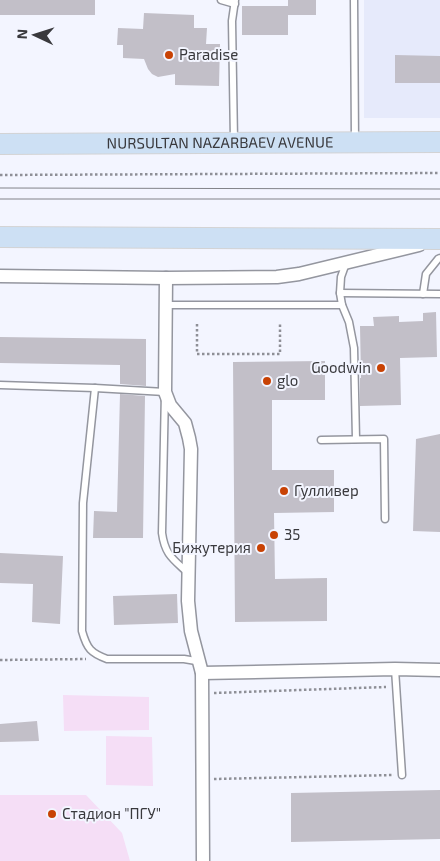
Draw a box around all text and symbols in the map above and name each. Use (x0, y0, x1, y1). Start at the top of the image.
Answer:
north arrow (10, 10, 60, 60)
text: N (13, 28, 30, 40)
place label: Paradise (179, 45, 238, 63)
marker: Paradise (163, 49, 175, 61)
street label: NURSULTAN NAZARBAEV AVENUE (107, 132, 333, 152)
place label: Goodwin (311, 358, 371, 376)
marker: Goodwin (375, 362, 387, 374)
place label: glo (277, 371, 298, 389)
marker: glo (261, 375, 273, 387)
place label: Гулливер (294, 481, 359, 500)
marker: Гулливер (278, 485, 290, 497)
place label: 35 (284, 525, 300, 543)
marker: 35 (268, 529, 280, 541)
place label: Бижутерия (172, 538, 251, 557)
marker: Бижутерия (255, 542, 267, 554)
place label: Стадион "ПГУ" (62, 804, 161, 822)
marker: Стадион "ПГУ" (46, 808, 58, 820)

